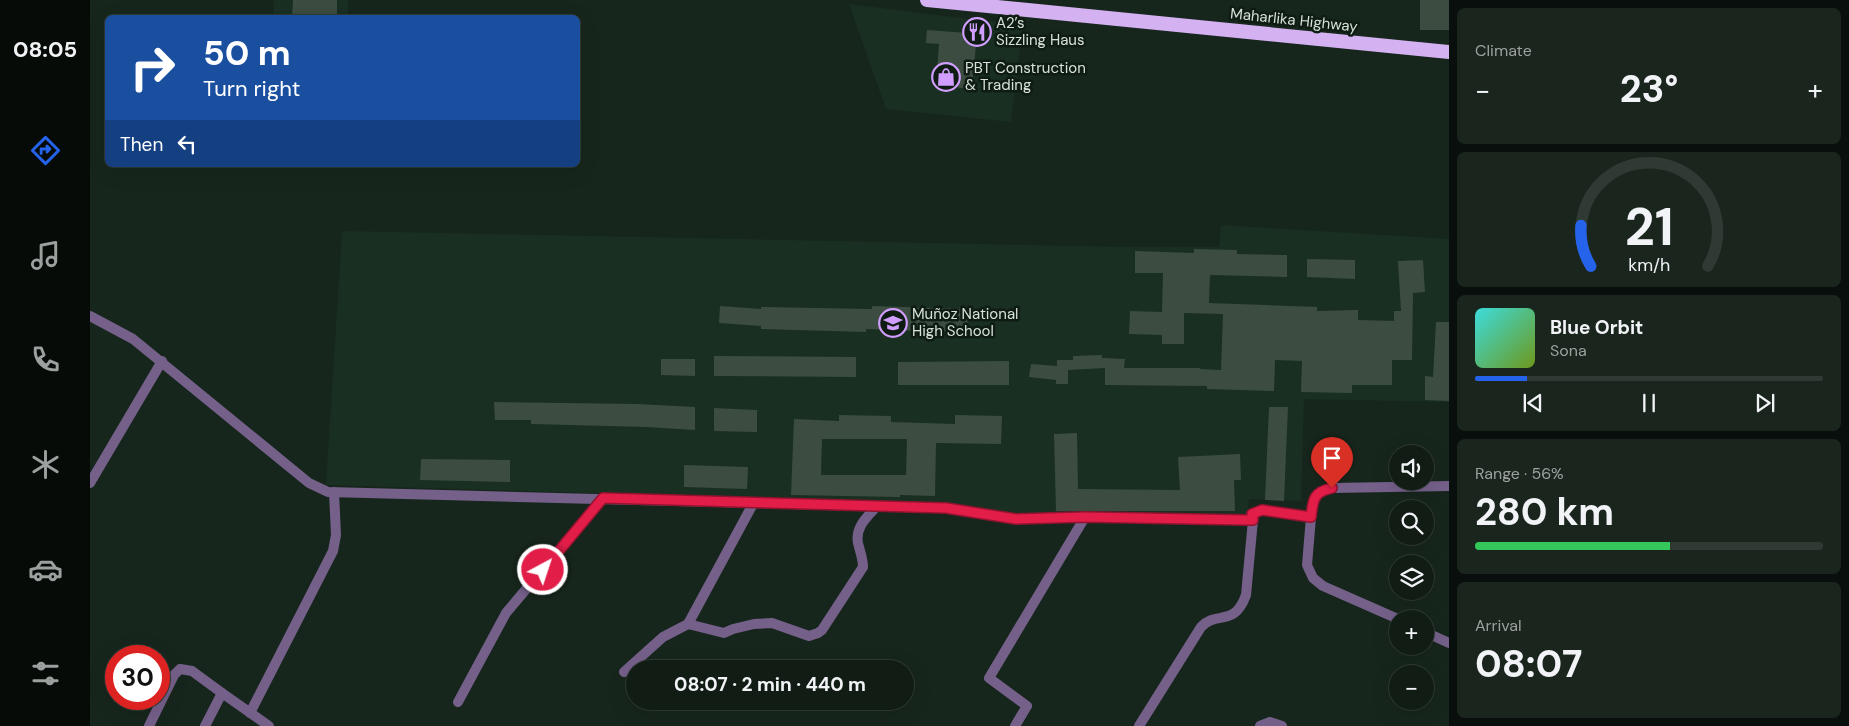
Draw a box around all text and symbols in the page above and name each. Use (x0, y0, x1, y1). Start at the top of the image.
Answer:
street label: Maharlika Highway (1229, 3, 1359, 37)
place label: A2’s Sizzling Haus (996, 13, 1084, 50)
restaurant icon: A2’s Sizzling Haus (962, 17, 992, 47)
text: 50 m (203, 30, 291, 76)
text: 08:05 (13, 35, 77, 64)
icon: right (120, 35, 185, 100)
text: Climate (1475, 40, 1532, 61)
place label: PBT Construction & Trading (965, 58, 1086, 95)
shop icon: PBT Construction & Trading (931, 62, 961, 92)
text: 23° (1620, 64, 1678, 114)
text: − (1475, 72, 1490, 109)
text: + (1808, 72, 1823, 109)
text: Turn right (203, 74, 300, 103)
icon: left (173, 130, 201, 158)
text: Then (120, 132, 163, 157)
icon: directions (28, 133, 63, 168)
text: 21 (1625, 193, 1673, 261)
icon: music (28, 238, 63, 273)
text: km/h (1628, 253, 1670, 277)
place label: Muñoz National High School (912, 304, 1018, 341)
school or university icon: Muñoz National High School (878, 308, 908, 338)
text: Blue Orbit (1550, 315, 1643, 340)
text: Sona (1550, 340, 1587, 361)
icon: phone (28, 342, 63, 377)
icon: previous (1519, 389, 1547, 417)
icon: pause (1635, 389, 1663, 417)
icon: next (1751, 389, 1779, 417)
pin (1311, 437, 1353, 488)
icon: arrive (1318, 444, 1346, 472)
map controls (1389, 445, 1434, 710)
button: sound (1389, 445, 1434, 490)
icon: climate (28, 447, 63, 482)
text: Range · 56% (1475, 463, 1564, 484)
text: 280 km (1475, 487, 1614, 537)
button: search (1389, 500, 1434, 545)
position arrow (516, 543, 568, 595)
icon: car (28, 552, 63, 587)
button: layers (1389, 555, 1434, 600)
button: + (1389, 610, 1434, 655)
text: Arrival (1475, 615, 1522, 636)
text: 08:07 (1475, 639, 1582, 689)
speed limit sign: 30 (105, 645, 170, 710)
icon: filters (28, 656, 63, 691)
button: − (1389, 665, 1434, 710)
text: 08:07 · 2 min · 440 m (674, 672, 866, 697)

